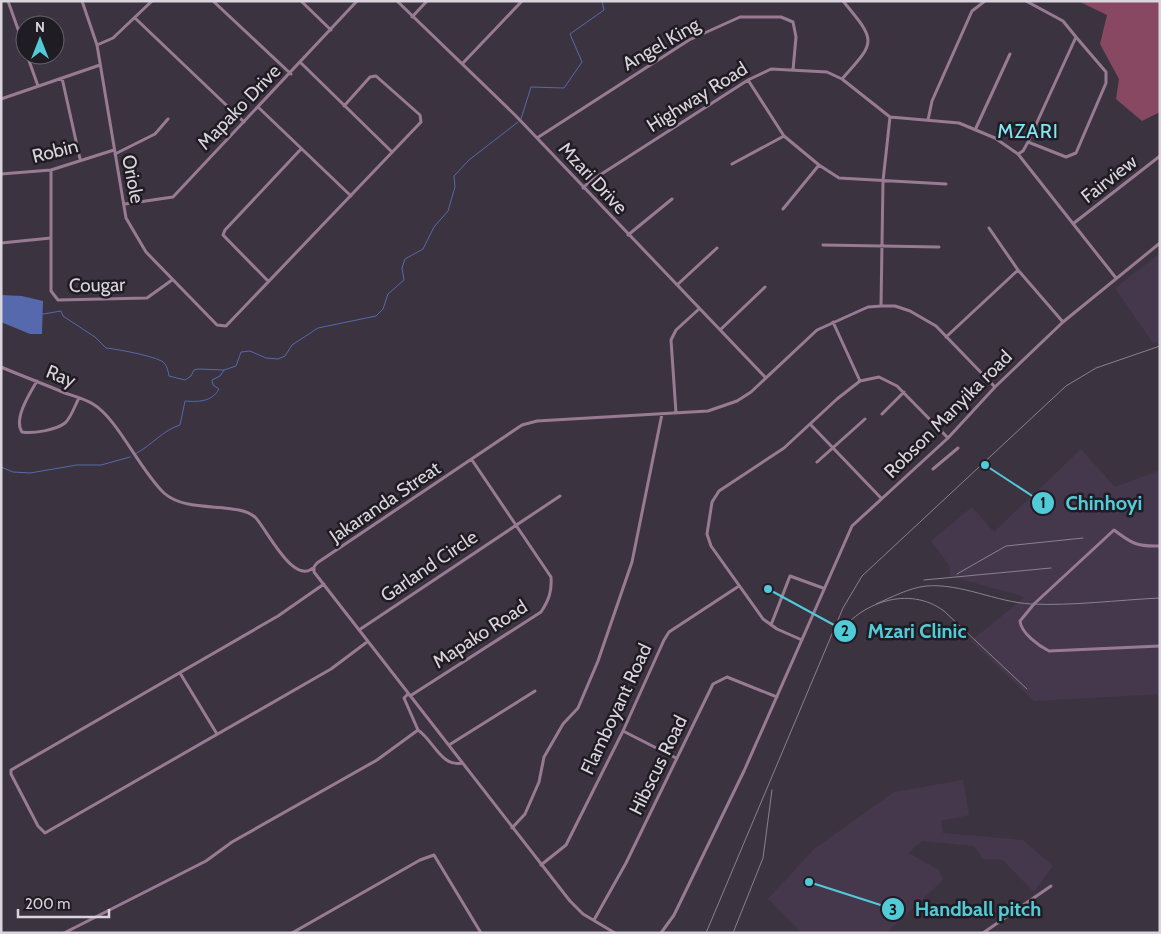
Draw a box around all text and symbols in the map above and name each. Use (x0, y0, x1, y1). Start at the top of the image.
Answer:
street label: Angel King (618, 12, 704, 75)
north arrow (15, 15, 65, 65)
text: N (35, 18, 45, 36)
street label: Highway Road (642, 57, 752, 137)
street label: Mapako Drive (193, 59, 286, 154)
district label: MZARI (997, 119, 1059, 143)
street label: Robin (30, 134, 80, 168)
street label: Mzari Drive (554, 137, 632, 219)
street label: Fairview (1076, 150, 1142, 208)
street label: Oriole (117, 153, 149, 206)
street label: Cougar (69, 273, 125, 297)
street label: Robson Manyika road (879, 345, 1017, 483)
street label: Ray (43, 360, 79, 392)
street label: Jakaranda Streat (324, 456, 445, 548)
callout: Chinhoyi (1030, 485, 1152, 520)
text: Chinhoyi (1066, 491, 1142, 515)
text: 1 (1040, 494, 1046, 512)
street label: Garland Circle (376, 525, 482, 607)
street label: Mapako Road (428, 595, 532, 673)
callout: Mzari Clinic (833, 613, 977, 648)
text: Mzari Clinic (868, 619, 967, 643)
text: 2 (841, 622, 849, 640)
street label: Flamboyant Road (576, 640, 656, 778)
street label: Hibscus Road (624, 712, 692, 818)
scale bar (18, 886, 109, 918)
callout: Handball pitch (880, 892, 1052, 927)
text: 200 m (25, 895, 70, 913)
text: Handball pitch (915, 897, 1041, 921)
text: 3 (889, 901, 897, 919)

